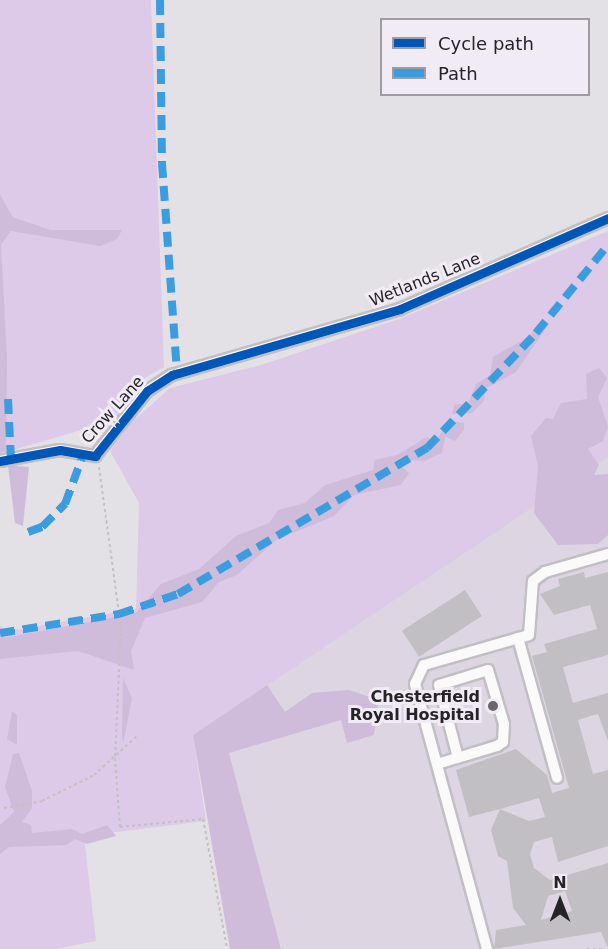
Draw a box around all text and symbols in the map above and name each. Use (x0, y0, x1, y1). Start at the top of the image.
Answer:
legend (380, 18, 590, 96)
text: Cycle path (438, 33, 534, 54)
text: Path (438, 63, 478, 84)
street label: Wetlands Lane (367, 249, 483, 311)
street label: Crow Lane (78, 372, 148, 448)
place label: Chesterfield Royal Hospital (350, 687, 480, 725)
marker: Chesterfield Royal Hospital (484, 697, 502, 715)
north arrow (530, 871, 590, 931)
text: N (553, 873, 567, 892)

